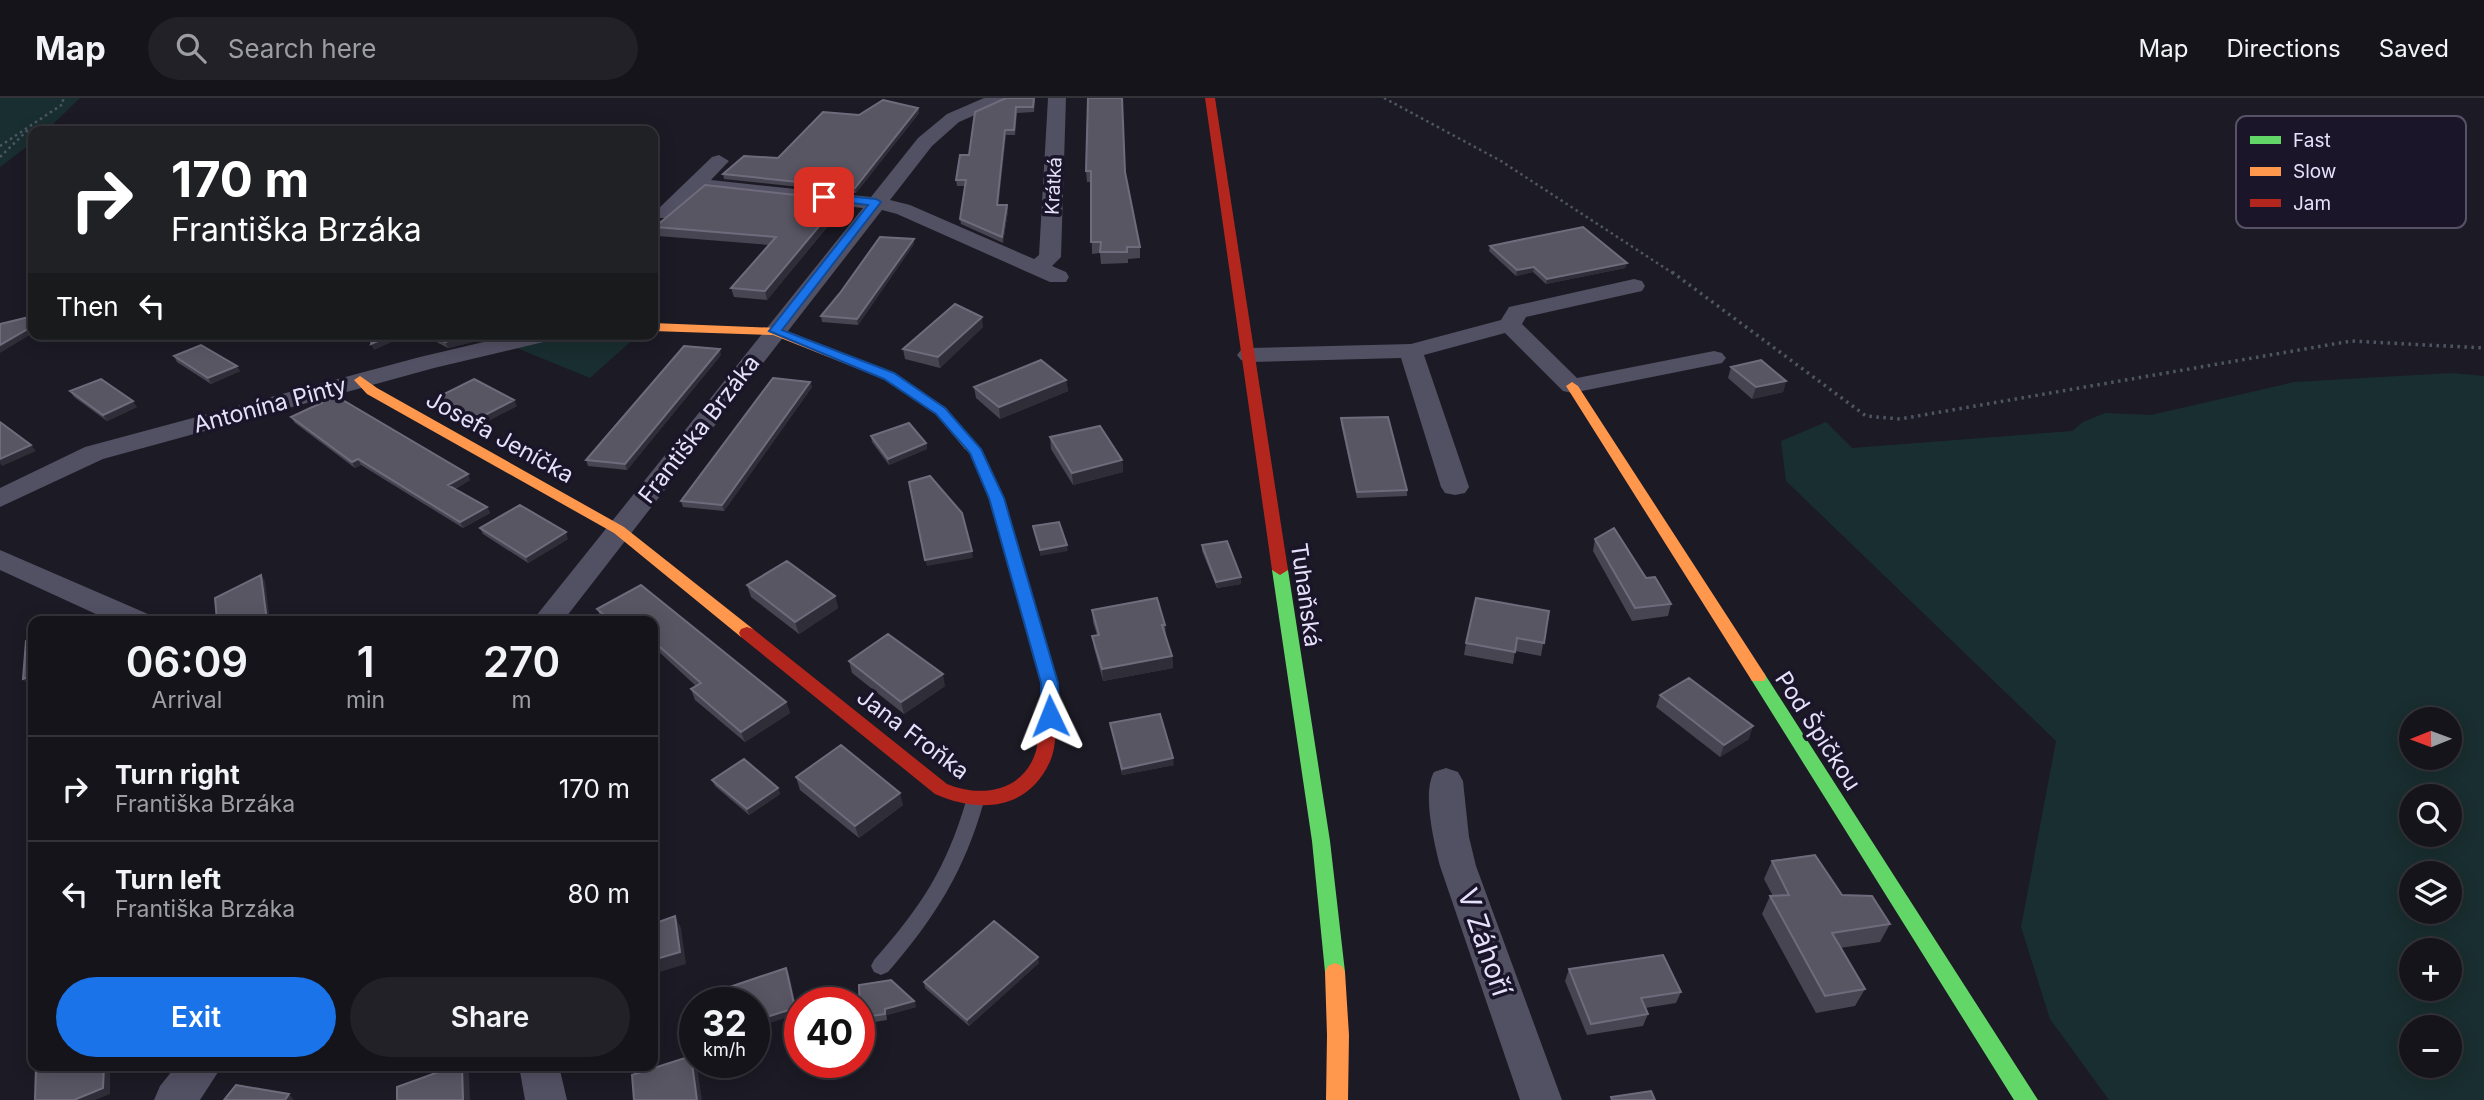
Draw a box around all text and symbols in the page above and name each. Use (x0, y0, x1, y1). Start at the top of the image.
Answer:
search box (148, 17, 638, 80)
text: Map (35, 28, 106, 68)
icon: search (172, 29, 210, 67)
text: Search here (228, 33, 376, 64)
text: Map (2139, 34, 2188, 63)
text: Directions (2226, 34, 2341, 63)
text: Saved (2379, 34, 2449, 63)
legend (2236, 116, 2466, 228)
text: Fast (2293, 129, 2331, 152)
text: 170 m (171, 150, 309, 209)
icon: right (56, 154, 147, 245)
street label: Krátká (1040, 157, 1066, 216)
text: Slow (2293, 160, 2336, 183)
pin (794, 167, 854, 227)
icon: arrive (805, 178, 843, 216)
text: Jam (2293, 192, 2331, 215)
text: Františka Brzáka (171, 210, 422, 249)
icon: left (133, 287, 171, 325)
text: Then (56, 291, 119, 322)
street label: Františka Brzáka (633, 349, 765, 509)
street label: Antonína Pinty (190, 371, 350, 439)
street label: Josefa Jeníčka (421, 385, 579, 489)
street label: Tuhaňská (1285, 541, 1327, 649)
text: 06:09 (126, 636, 248, 687)
text: 1 (357, 636, 374, 687)
text: 270 (483, 636, 560, 687)
street label: Pod Špičkou (1769, 666, 1867, 796)
position arrow (1013, 679, 1087, 753)
street label: Jana Froňka (851, 683, 975, 785)
text: Arrival (152, 686, 222, 714)
text: min (346, 686, 385, 714)
text: m (512, 686, 532, 714)
north arrow (2399, 707, 2462, 770)
map controls (2399, 707, 2462, 1078)
text: Turn right (115, 759, 240, 790)
icon: right (56, 770, 94, 808)
text: 170 m (559, 773, 630, 804)
button: search (2399, 784, 2462, 847)
text: Františka Brzáka (115, 790, 295, 818)
button: layers (2399, 861, 2462, 924)
text: Turn left (115, 864, 221, 895)
icon: left (56, 875, 94, 913)
text: 80 m (567, 878, 630, 909)
street label: V Záhoří (1451, 884, 1519, 1001)
text: Františka Brzáka (115, 895, 295, 923)
button: + (2399, 938, 2462, 1001)
button: Exit (56, 977, 336, 1057)
button: Share (350, 977, 630, 1057)
speed limit sign: 40 (784, 987, 875, 1078)
text: 32 (702, 1002, 747, 1044)
button: − (2399, 1015, 2462, 1078)
text: km/h (703, 1039, 746, 1060)

